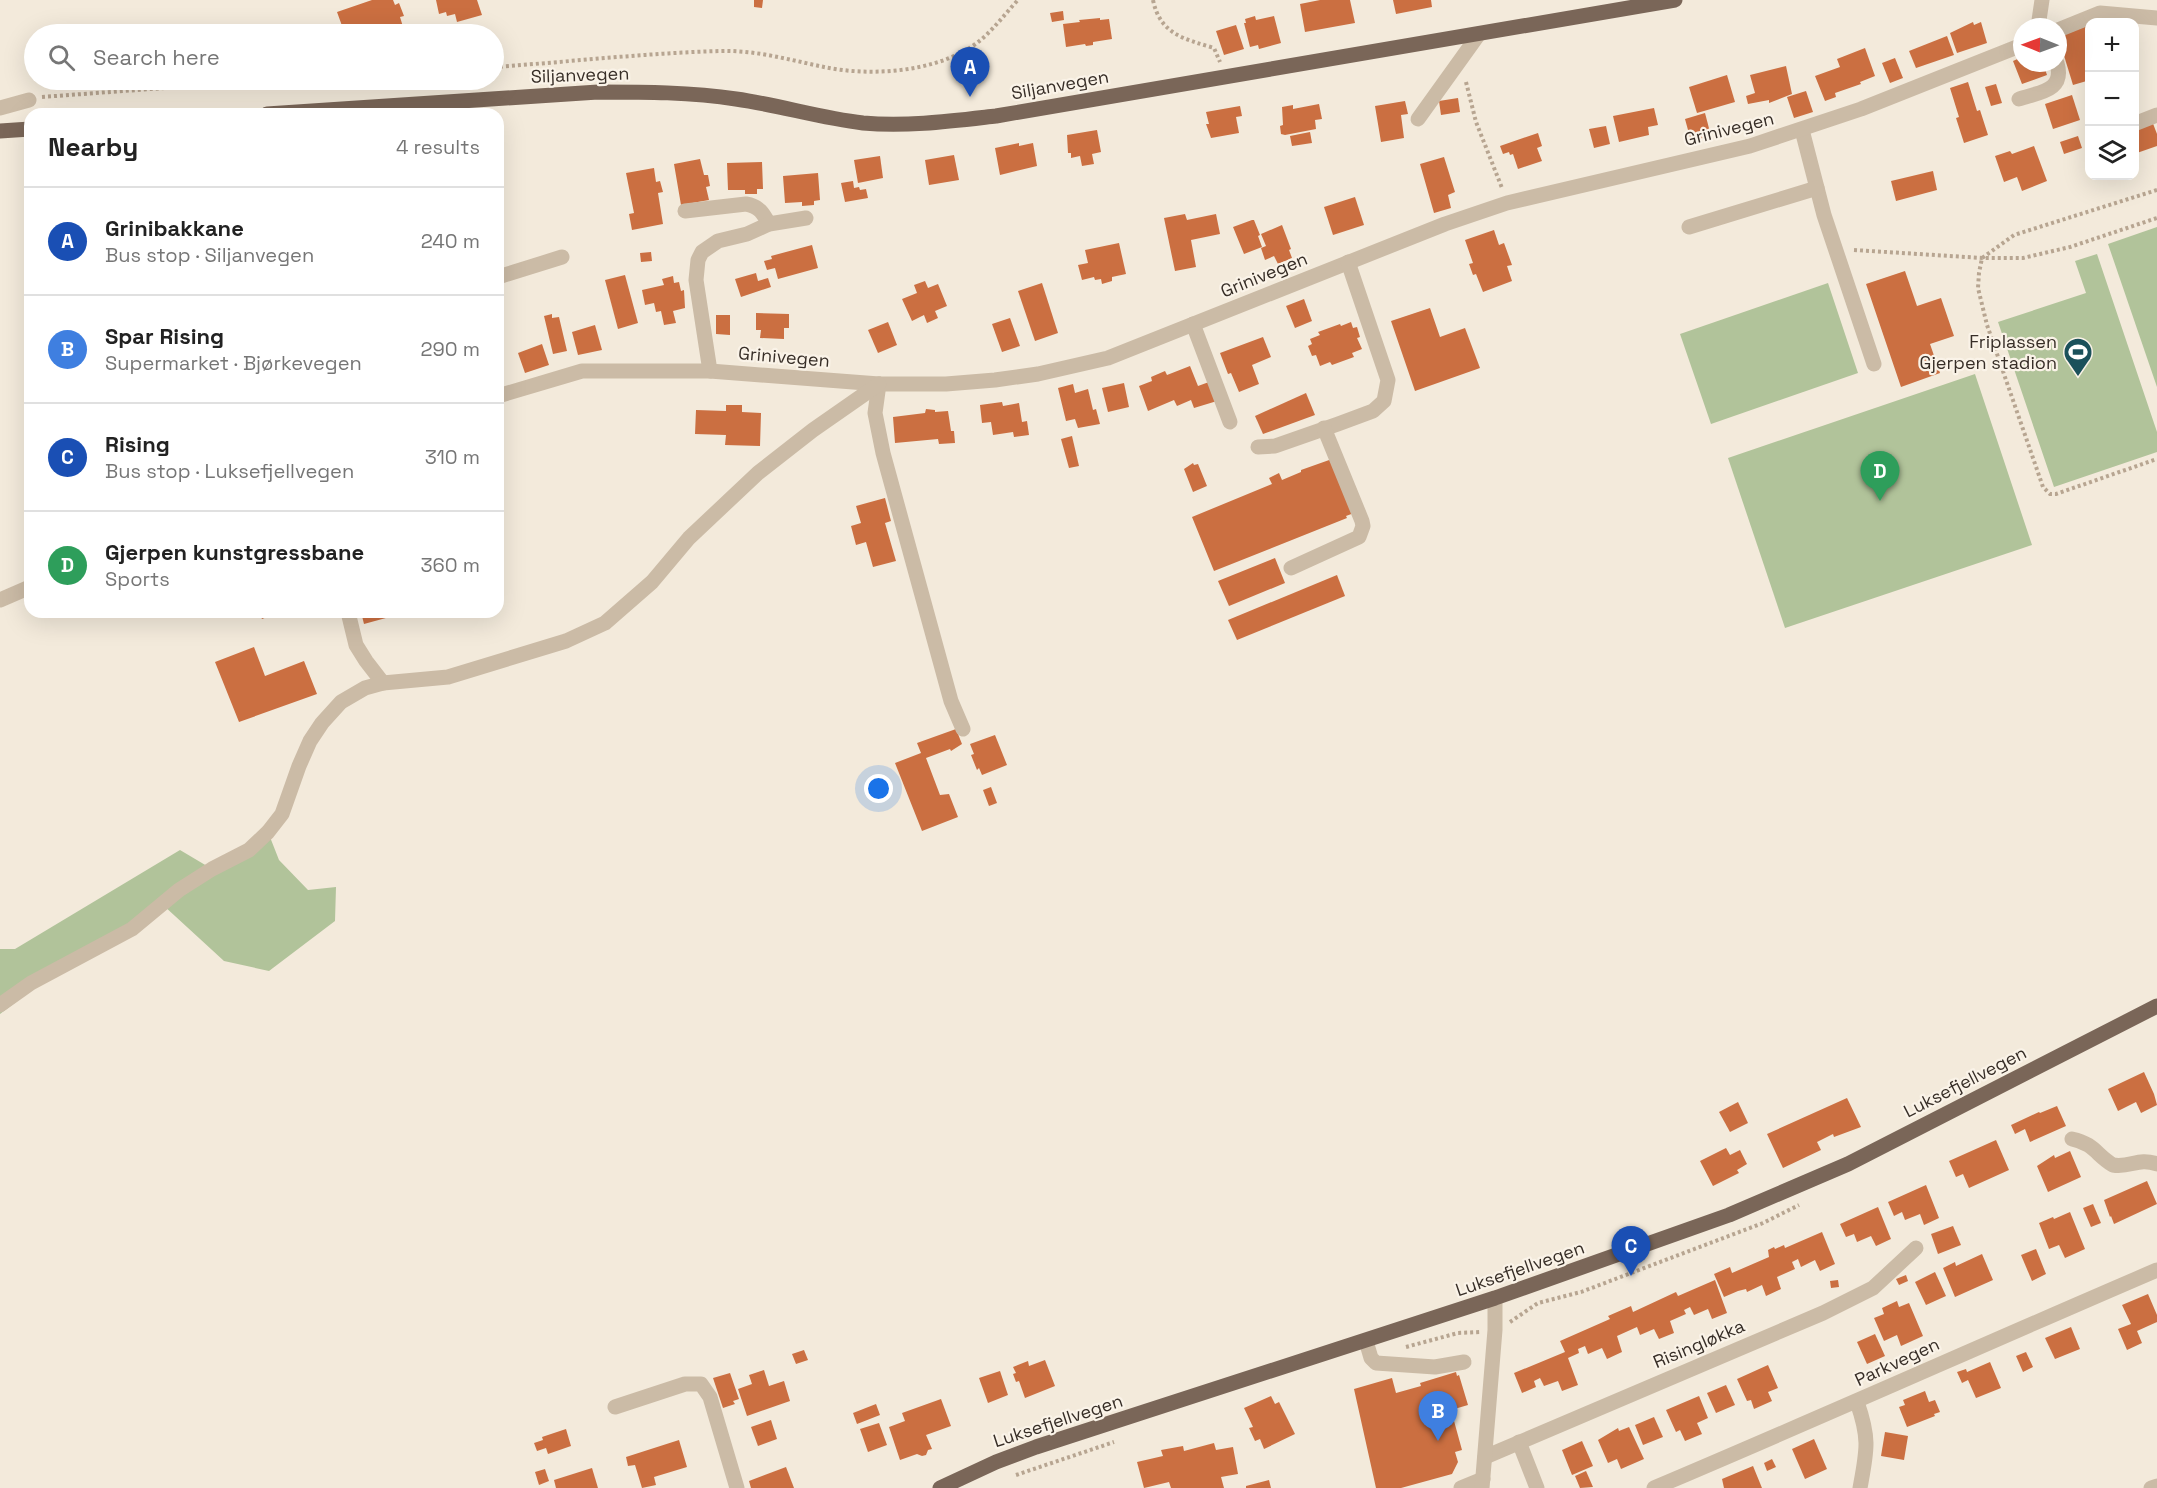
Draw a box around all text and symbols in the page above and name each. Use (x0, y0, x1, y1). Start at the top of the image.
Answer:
north arrow (2013, 18, 2067, 72)
map controls (2085, 18, 2139, 180)
button: + (2085, 18, 2139, 72)
search box (24, 24, 504, 90)
icon: search (45, 41, 78, 74)
text: Search here (93, 43, 220, 71)
pin: A (950, 48, 990, 97)
street label: Siljanvegen (530, 61, 630, 88)
street label: Siljanvegen (1009, 65, 1110, 104)
button: − (2085, 72, 2139, 126)
street label: Grinivegen (1682, 106, 1776, 151)
button: layers (2085, 126, 2139, 180)
text: Nearby (48, 130, 138, 164)
text: 4 results (396, 134, 480, 160)
text: Grinibakkane (105, 214, 244, 242)
text: A (61, 228, 74, 254)
text: 240 m (421, 228, 480, 254)
text: Bus stop · Siljanvegen (105, 242, 314, 268)
street label: Grinivegen (1217, 247, 1311, 302)
text: Spar Rising (105, 322, 224, 350)
place label: Friplassen Gjerpen stadion (1920, 330, 2057, 374)
text: B (61, 336, 74, 362)
text: 290 m (421, 336, 480, 362)
sports icon: Friplassen Gjerpen stadion (2062, 336, 2094, 378)
street label: Grinivegen (737, 341, 831, 372)
text: Supermarket · Bjørkevegen (105, 350, 362, 376)
text: Rising (105, 430, 170, 458)
text: C (61, 444, 74, 470)
text: 310 m (425, 444, 480, 470)
pin: D (1860, 452, 1900, 501)
text: Bus stop · Luksefjellvegen (105, 458, 354, 484)
text: Gjerpen kunstgressbane (105, 538, 364, 566)
text: D (61, 552, 74, 578)
text: 360 m (421, 552, 480, 578)
text: Sports (105, 566, 170, 592)
your location (864, 774, 893, 803)
street label: Luksefjellvegen (1900, 1041, 2030, 1122)
pin: C (1612, 1226, 1650, 1276)
street label: Luksefjellvegen (1452, 1236, 1587, 1301)
street label: Risingløkka (1650, 1314, 1748, 1373)
street label: Parkvegen (1851, 1332, 1943, 1391)
street label: Luksefjellvegen (990, 1389, 1125, 1452)
pin: B (1418, 1392, 1458, 1441)

